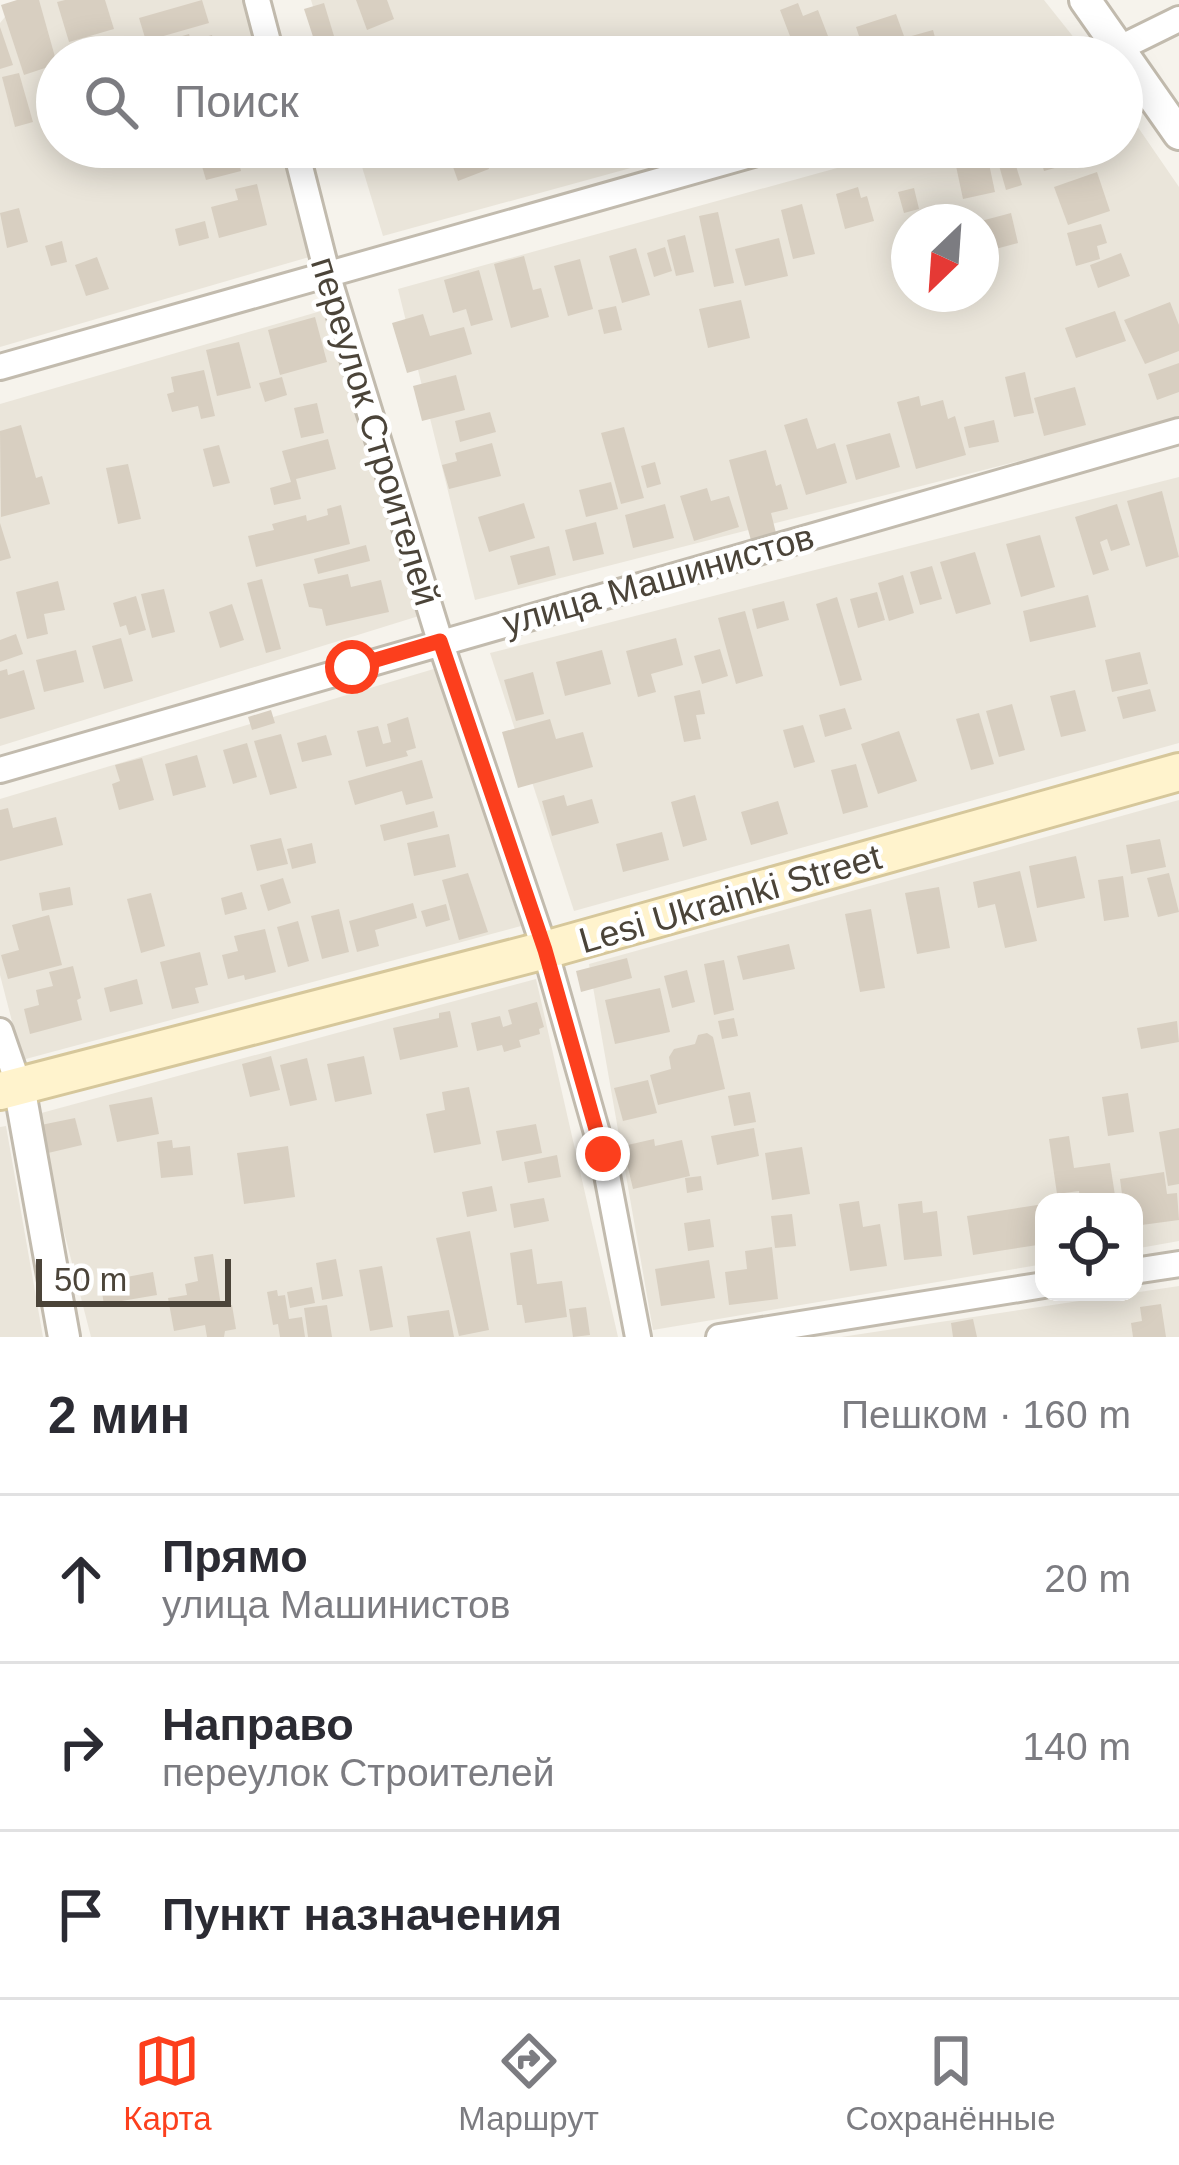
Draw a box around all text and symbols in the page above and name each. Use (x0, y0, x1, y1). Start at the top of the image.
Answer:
search box (36, 36, 1143, 168)
icon: search (78, 69, 144, 135)
text: Поиск (174, 76, 299, 127)
north arrow (891, 204, 999, 312)
street label: переулок Строителей (303, 252, 448, 610)
street label: улица Машинистов (498, 515, 818, 644)
route start (325, 640, 379, 694)
street label: Lesi Ukrainki Street (574, 836, 886, 961)
route end (576, 1127, 630, 1181)
map controls (1035, 1193, 1143, 1301)
button: locate (1035, 1193, 1143, 1301)
scale bar (36, 1253, 231, 1306)
text: 50 m (54, 1261, 127, 1298)
text: 2 мин (48, 1387, 190, 1444)
text: Пешком · 160 m (841, 1393, 1131, 1436)
text: Прямо (162, 1531, 308, 1582)
icon: ahead (48, 1546, 114, 1612)
text: 20 m (1044, 1557, 1131, 1600)
text: улица Машинистов (162, 1583, 510, 1626)
text: Направо (162, 1699, 354, 1750)
icon: right (48, 1714, 114, 1780)
text: 140 m (1023, 1725, 1131, 1768)
text: переулок Строителей (162, 1751, 554, 1794)
icon: arrive (48, 1882, 114, 1948)
text: Пункт назначения (162, 1889, 562, 1940)
tab: Карта (123, 2028, 212, 2138)
tab: Маршрут (458, 2028, 599, 2138)
tab: Сохранённые (846, 2028, 1056, 2138)

